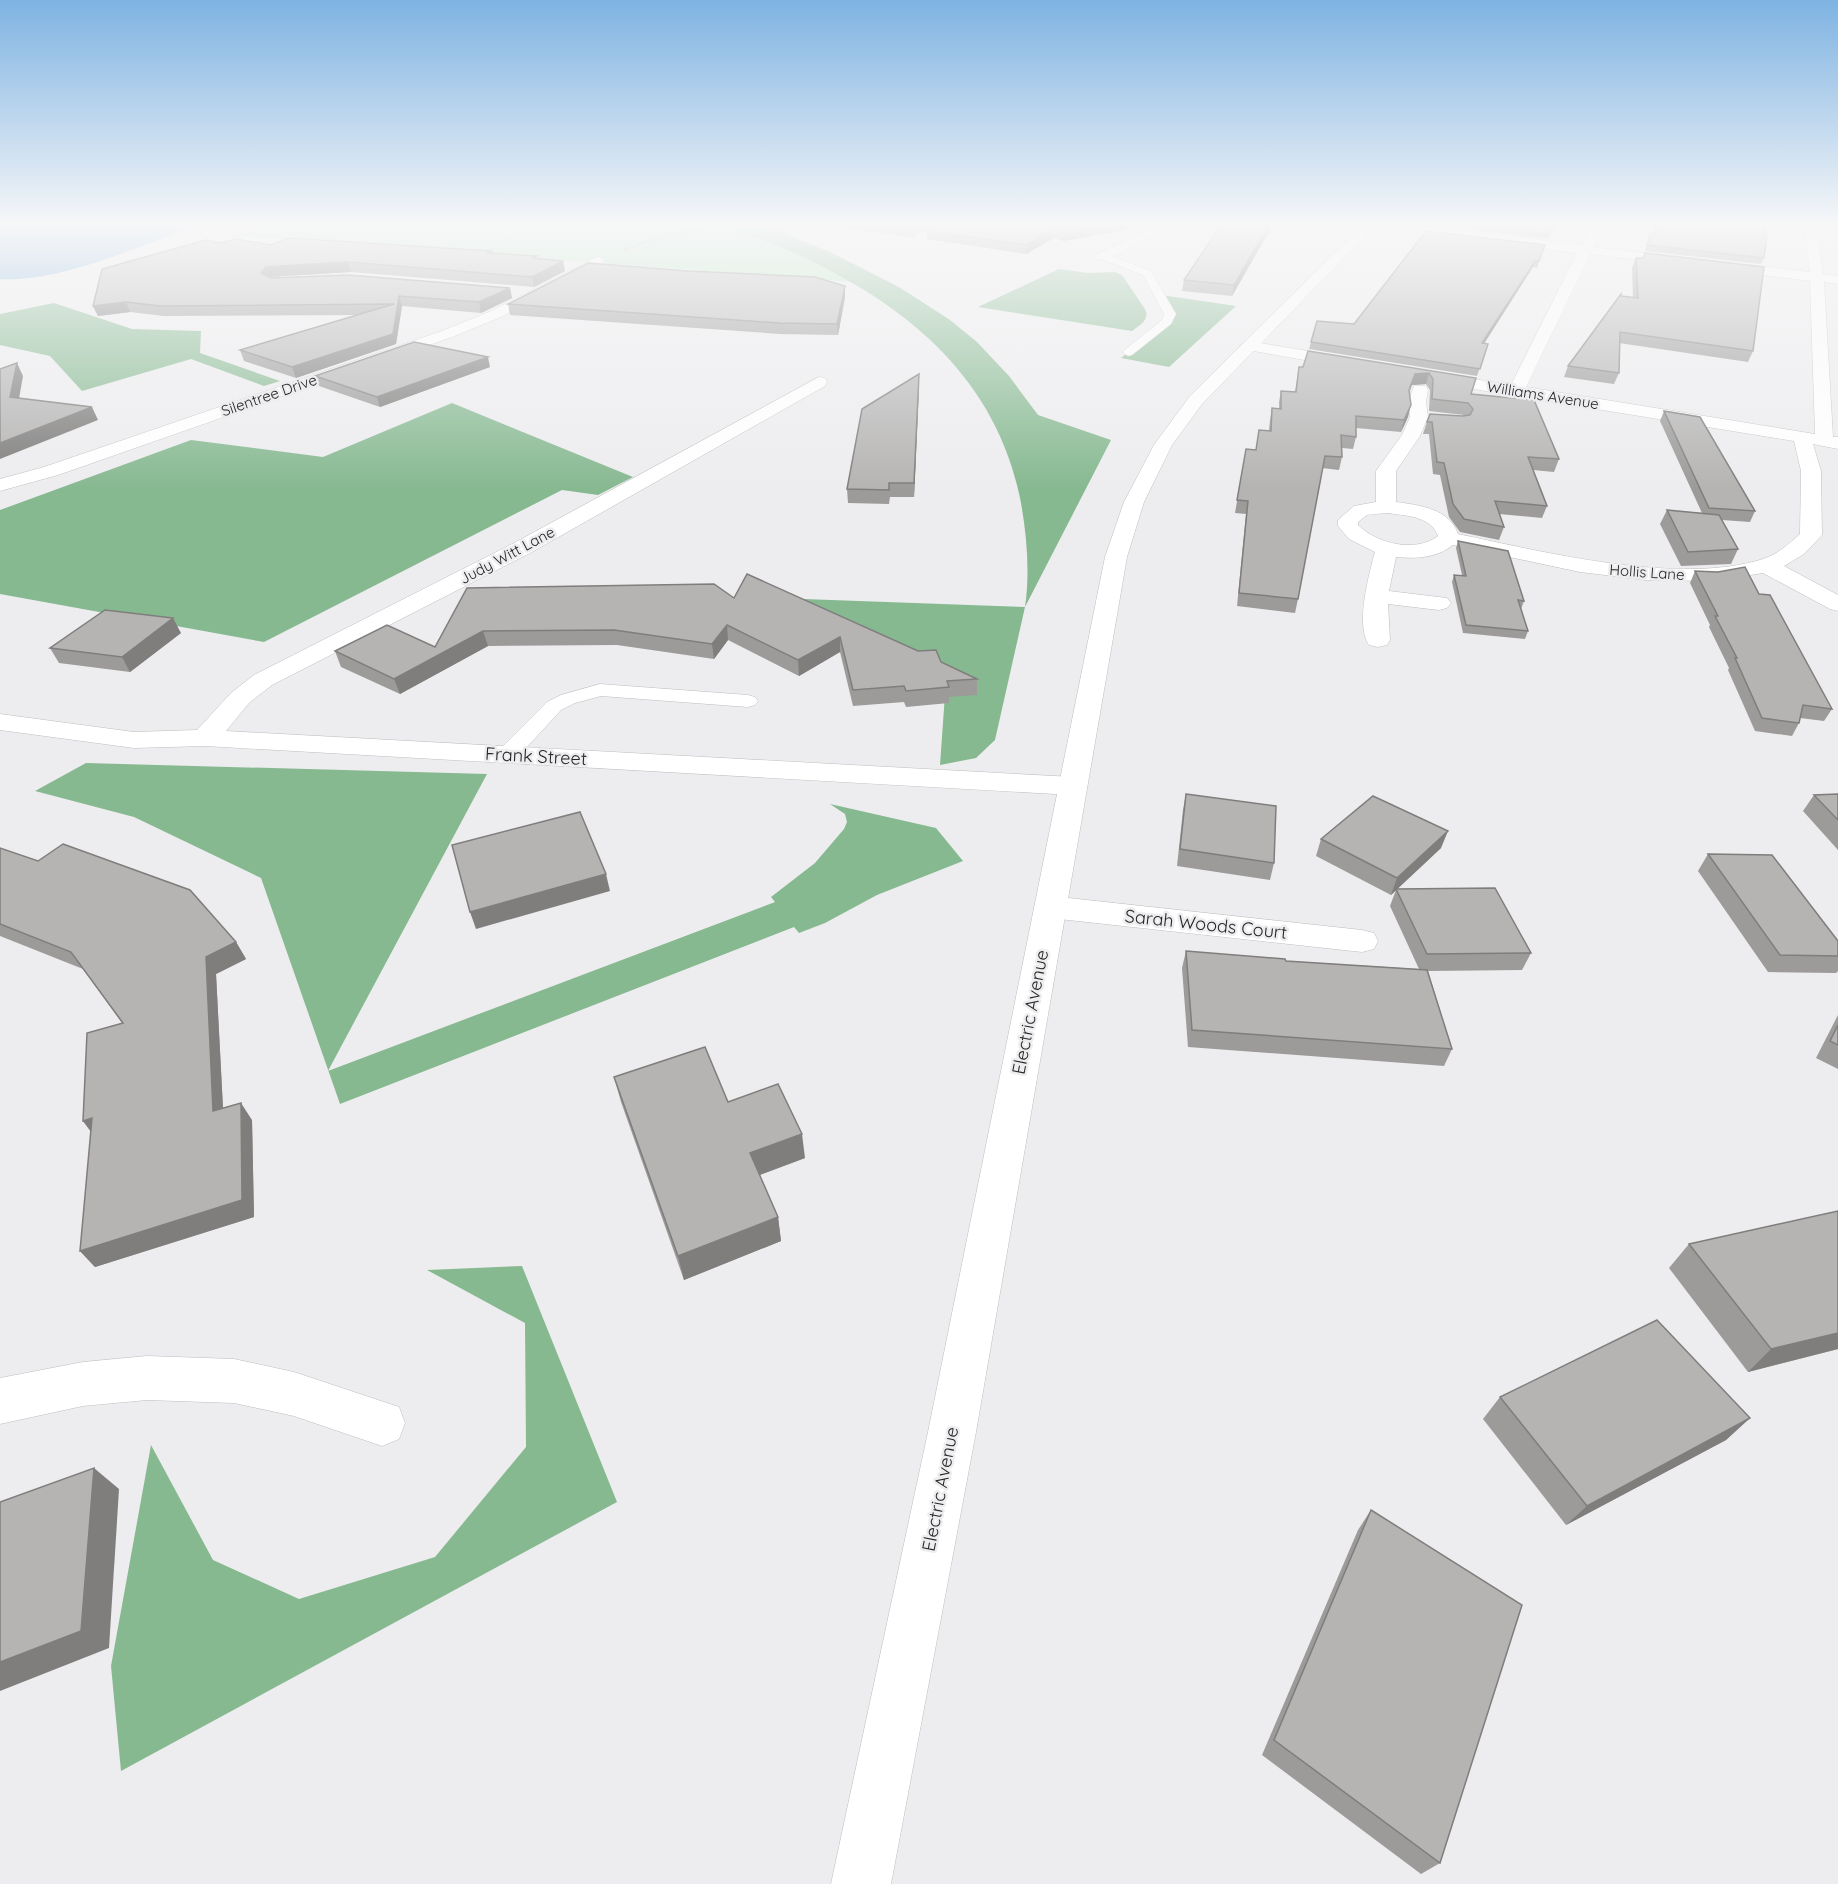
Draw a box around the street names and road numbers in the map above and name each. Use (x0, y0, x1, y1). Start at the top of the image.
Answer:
street label: Silentree Drive (219, 370, 319, 420)
street label: Williams Avenue (1486, 377, 1600, 413)
street label: Judy Witt Lane (456, 522, 558, 588)
street label: Hollis Lane (1609, 560, 1685, 584)
street label: Frank Street (485, 742, 587, 770)
street label: Sarah Woods Court (1124, 904, 1288, 944)
street label: Electric Avenue (1007, 948, 1053, 1076)
street label: Electric Avenue (917, 1425, 963, 1553)

